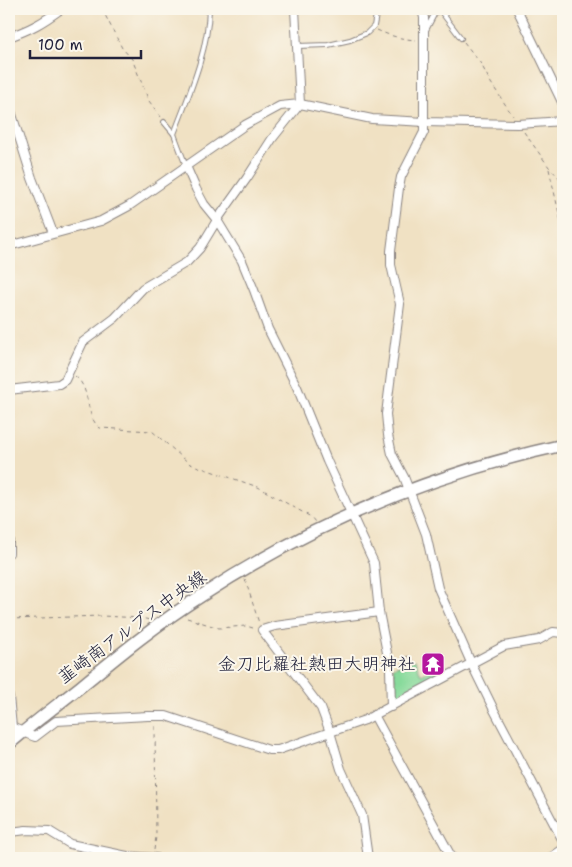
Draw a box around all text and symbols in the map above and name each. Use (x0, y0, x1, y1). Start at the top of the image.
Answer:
scale bar (30, 28, 141, 60)
text: 100 m (38, 35, 83, 55)
street label: 韮崎南アルプス中央線 (53, 565, 211, 689)
temple icon: 金刀比羅社熱田大明神社 (420, 651, 446, 677)
place label: 金刀比羅社熱田大明神社 (218, 652, 416, 676)

